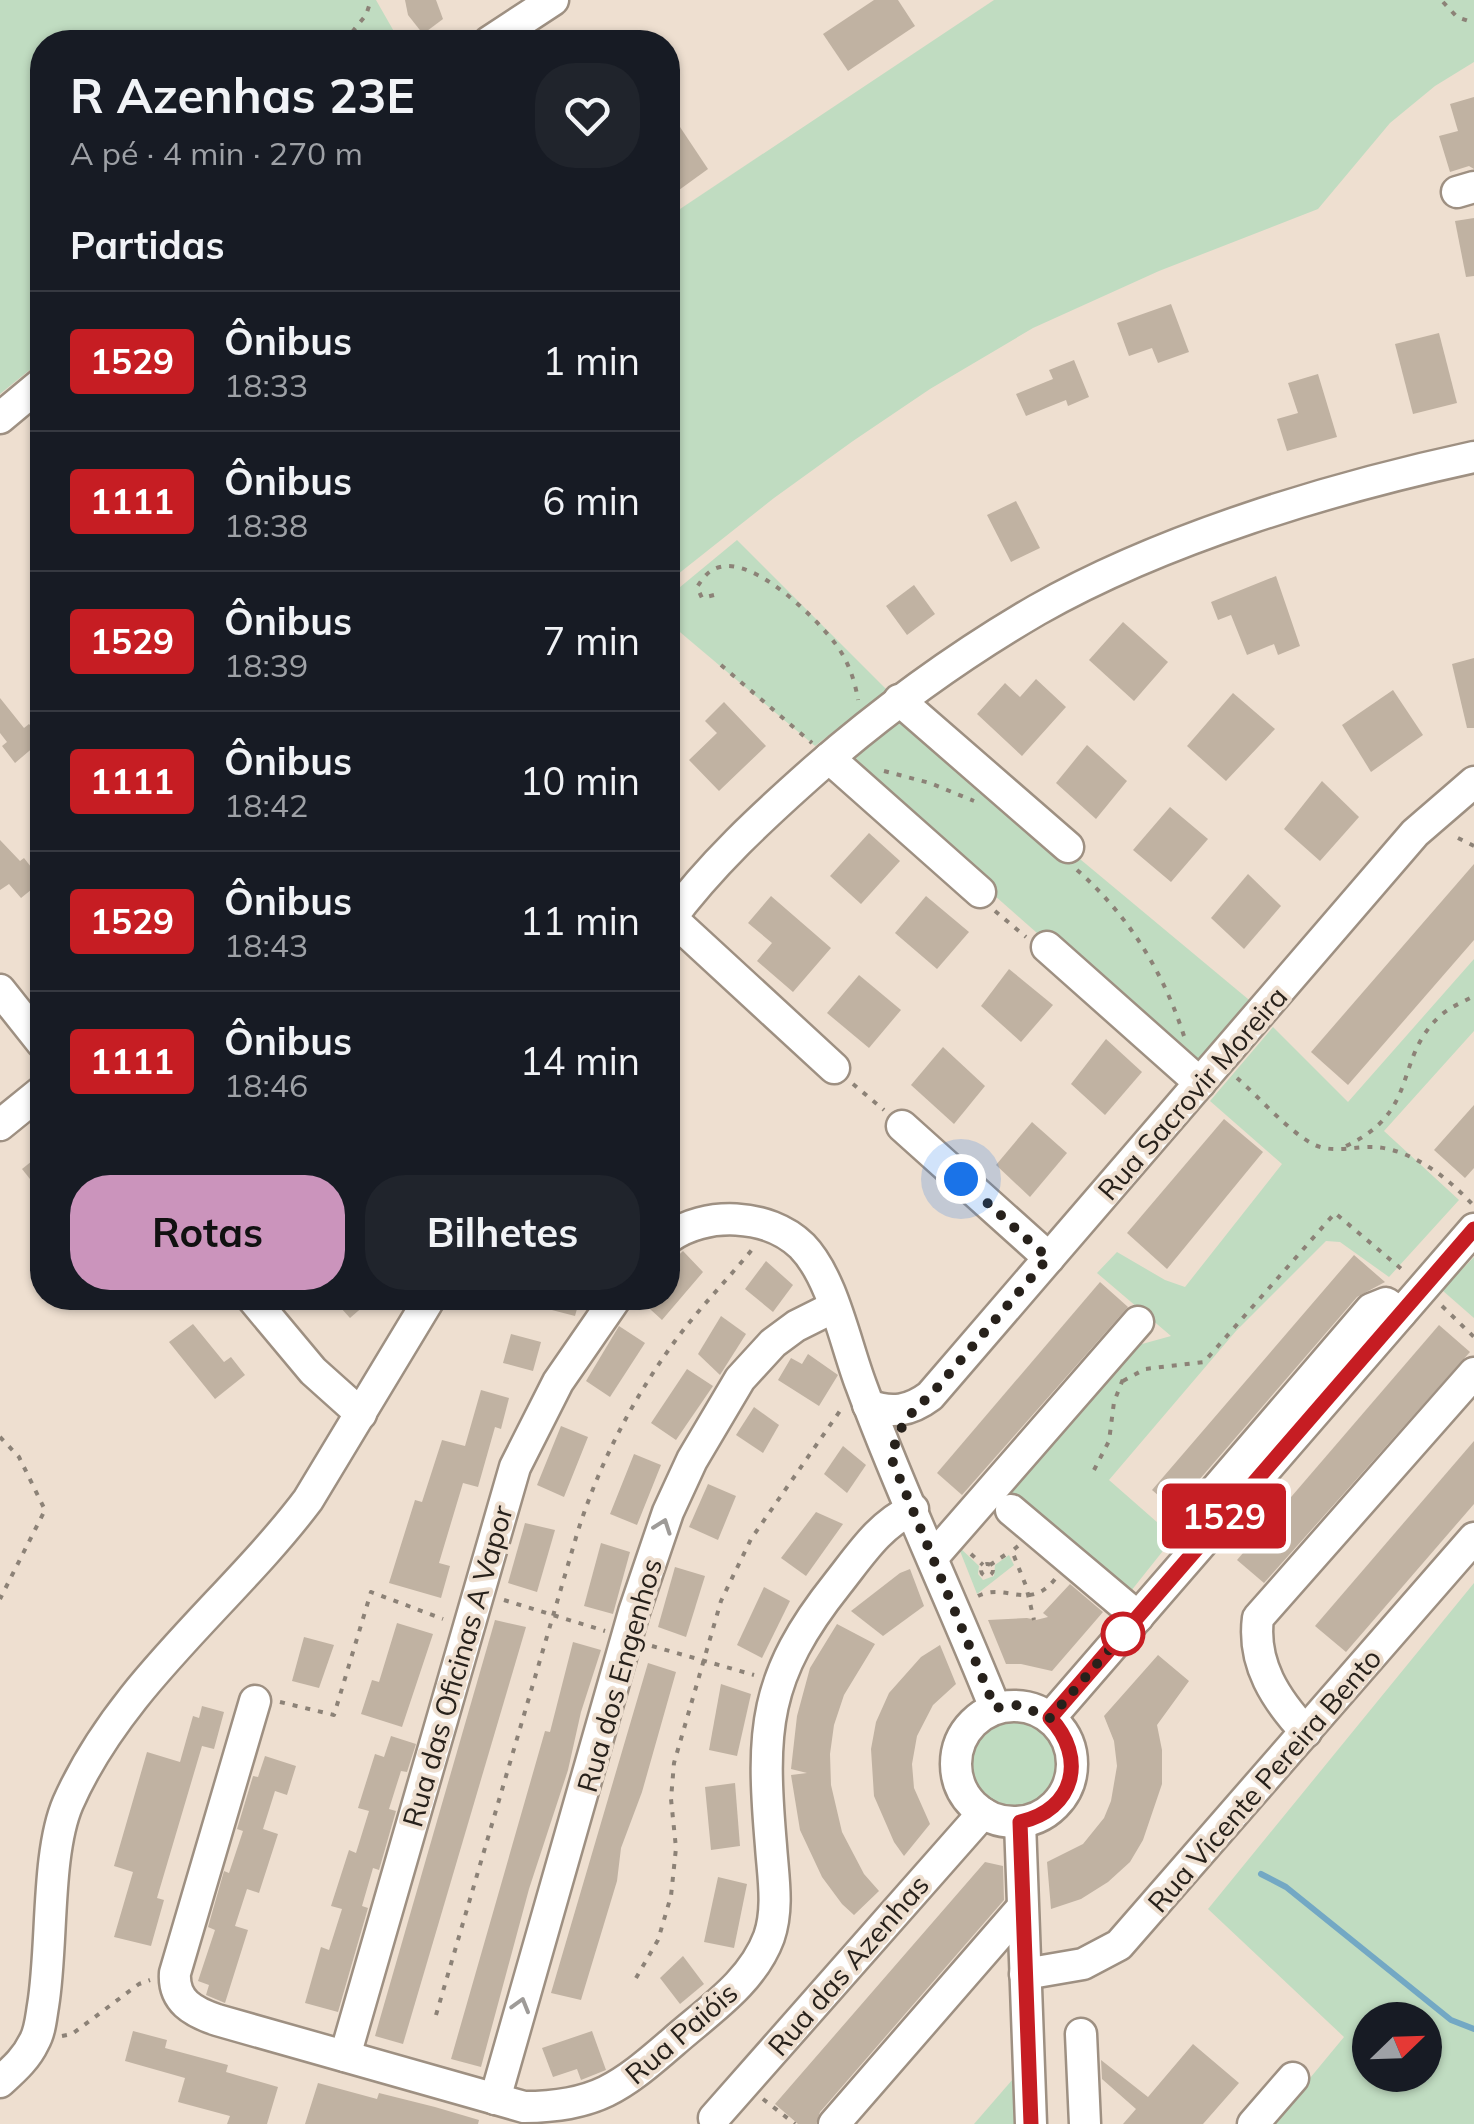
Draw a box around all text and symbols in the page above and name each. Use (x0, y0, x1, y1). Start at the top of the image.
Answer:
button: heart (535, 63, 640, 168)
text: R Azenhas 23E (70, 65, 415, 125)
text: A pé · 4 min · 270 m (70, 133, 363, 173)
text: Partidas (70, 221, 224, 269)
text: Ônibus (224, 317, 352, 365)
text: 1 min (543, 337, 640, 385)
text: 1529 (90, 339, 174, 383)
text: 18:33 (224, 365, 308, 405)
text: Ônibus (224, 457, 352, 505)
text: 6 min (543, 477, 640, 525)
text: 1111 (90, 479, 174, 523)
text: 18:38 (224, 505, 308, 545)
text: Ônibus (224, 597, 352, 645)
text: 7 min (543, 617, 640, 665)
text: 1529 (90, 619, 174, 663)
text: 18:39 (224, 645, 308, 685)
text: Ônibus (224, 737, 352, 785)
text: 10 min (520, 757, 640, 805)
text: 1111 (90, 759, 174, 803)
text: 18:42 (224, 785, 308, 825)
text: Ônibus (224, 877, 352, 925)
text: 11 min (520, 897, 640, 945)
text: 1529 (90, 899, 174, 943)
text: 18:43 (224, 925, 308, 965)
street label: Rua Sacrovir Moreira (1090, 979, 1294, 1207)
text: Ônibus (224, 1017, 352, 1065)
text: 14 min (520, 1037, 640, 1085)
text: 1111 (90, 1039, 174, 1083)
text: 18:46 (224, 1065, 308, 1105)
your location (936, 1154, 986, 1204)
button: Rotas (70, 1175, 345, 1290)
button: Bilhetes (365, 1175, 640, 1290)
line badge: 1529 (1154, 1484, 1294, 1548)
text: 1529 (1182, 1494, 1266, 1538)
street label: Rua das Oficinas A Vapor (394, 1501, 520, 1831)
one-way arrow (652, 1518, 672, 1536)
street label: Rua dos Engenhos (569, 1554, 669, 1796)
unlabelled marker (1102, 1613, 1144, 1655)
street label: Rua Vicente Pereira Bento (1140, 1641, 1388, 1919)
street label: Rua das Azenhas (760, 1867, 936, 2063)
street label: Rua Paióis (618, 1975, 744, 2091)
one-way arrow (509, 1997, 530, 2014)
north arrow (1352, 2002, 1442, 2092)
map controls (1352, 2002, 1442, 2092)

